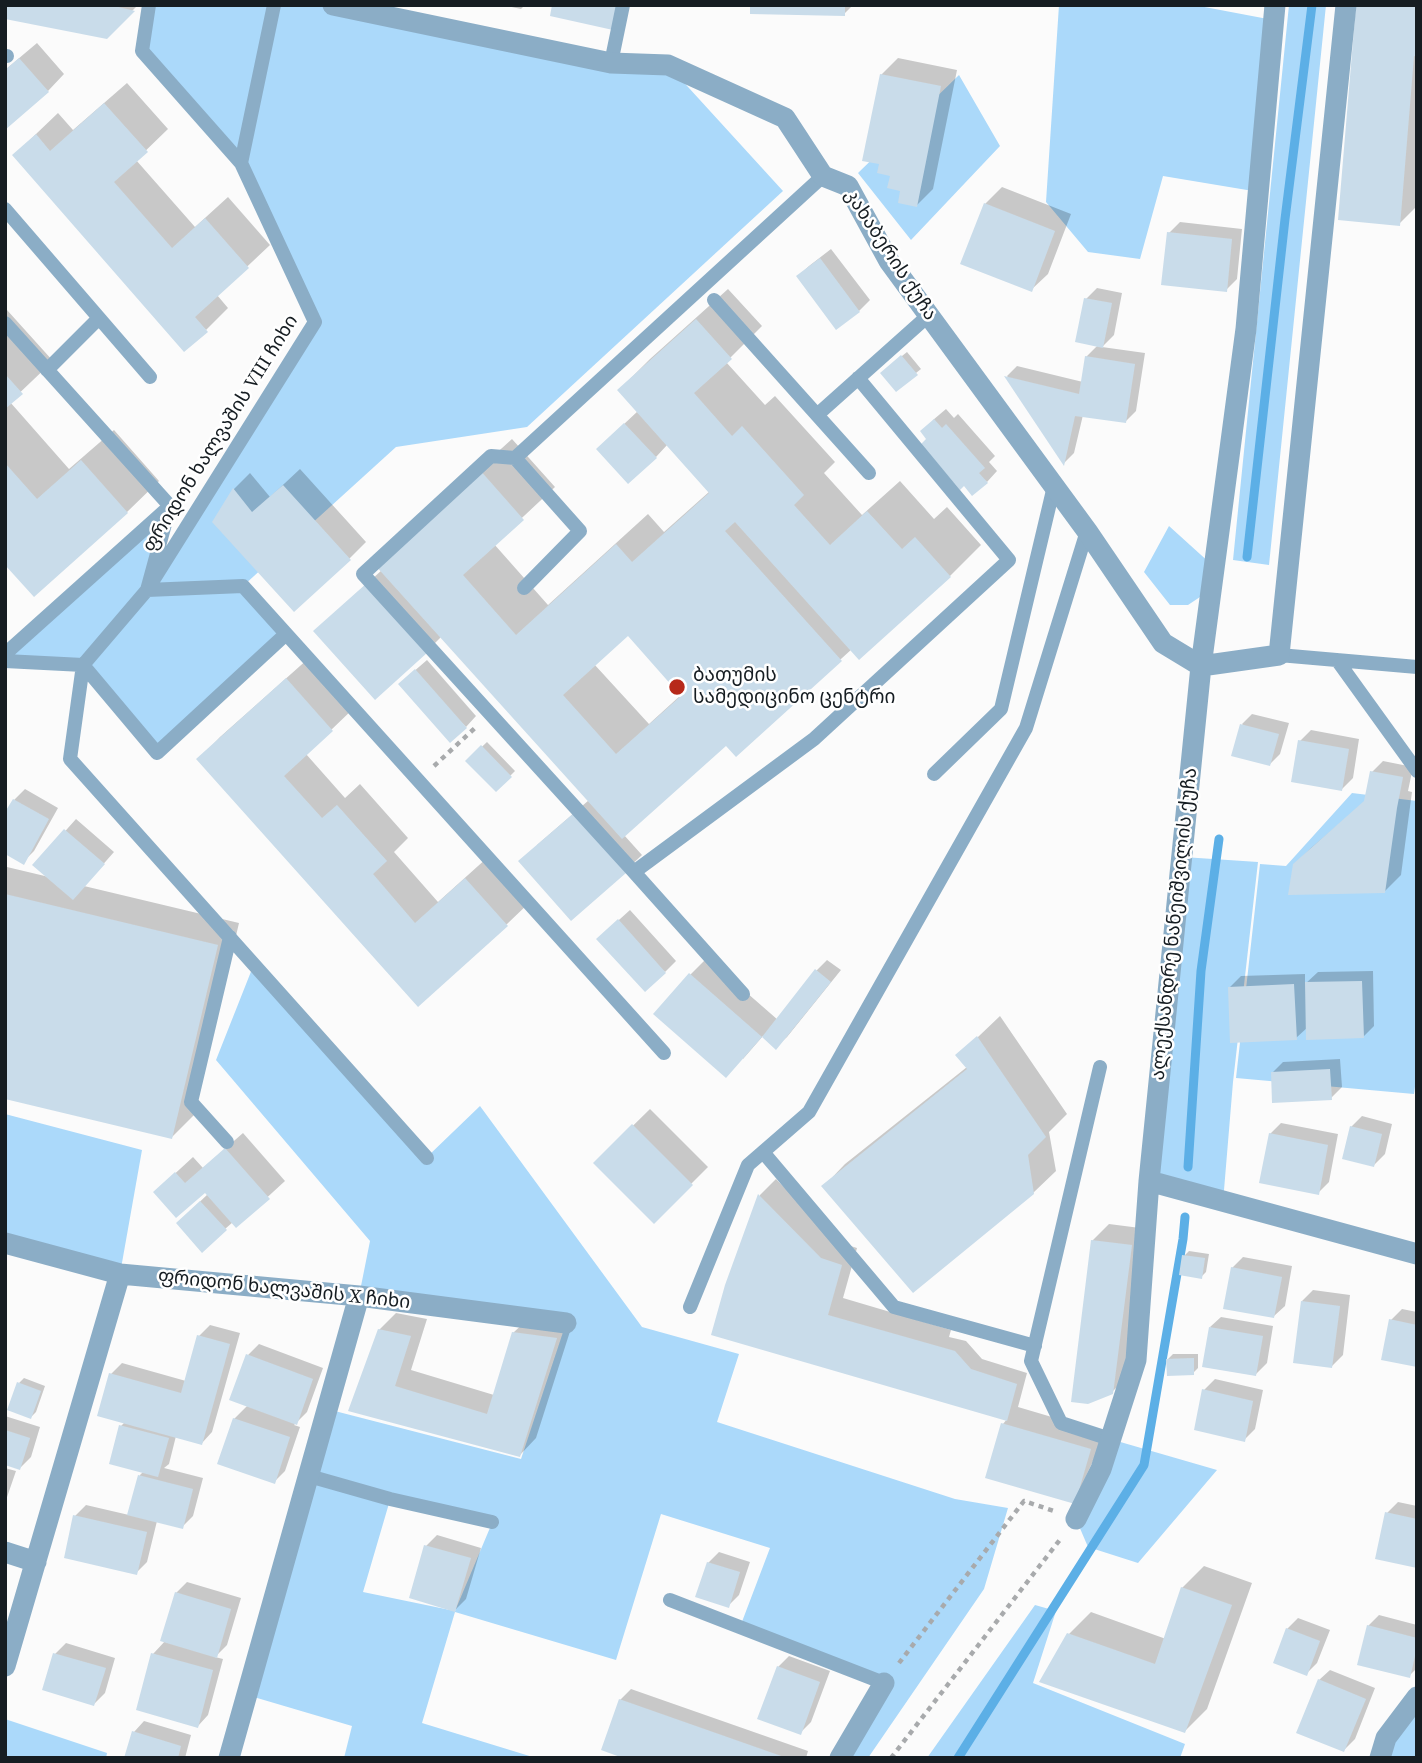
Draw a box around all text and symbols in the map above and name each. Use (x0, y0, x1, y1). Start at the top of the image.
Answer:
street label: კახაბერის ქუჩა (839, 185, 941, 325)
street label: ფრიდონ ხალვაშის VIII ჩიხი (138, 311, 304, 557)
place label: ბათუმის სამედიცინო ცენტრი (693, 665, 895, 709)
marker: ბათუმის სამედიცინო ცენტრი (667, 677, 687, 697)
street label: ალექსანდრე ნანეიშვილის ქუჩა (1147, 767, 1203, 1081)
street label: ფრიდონ ხალვაშის X ჩიხი (157, 1265, 411, 1315)

